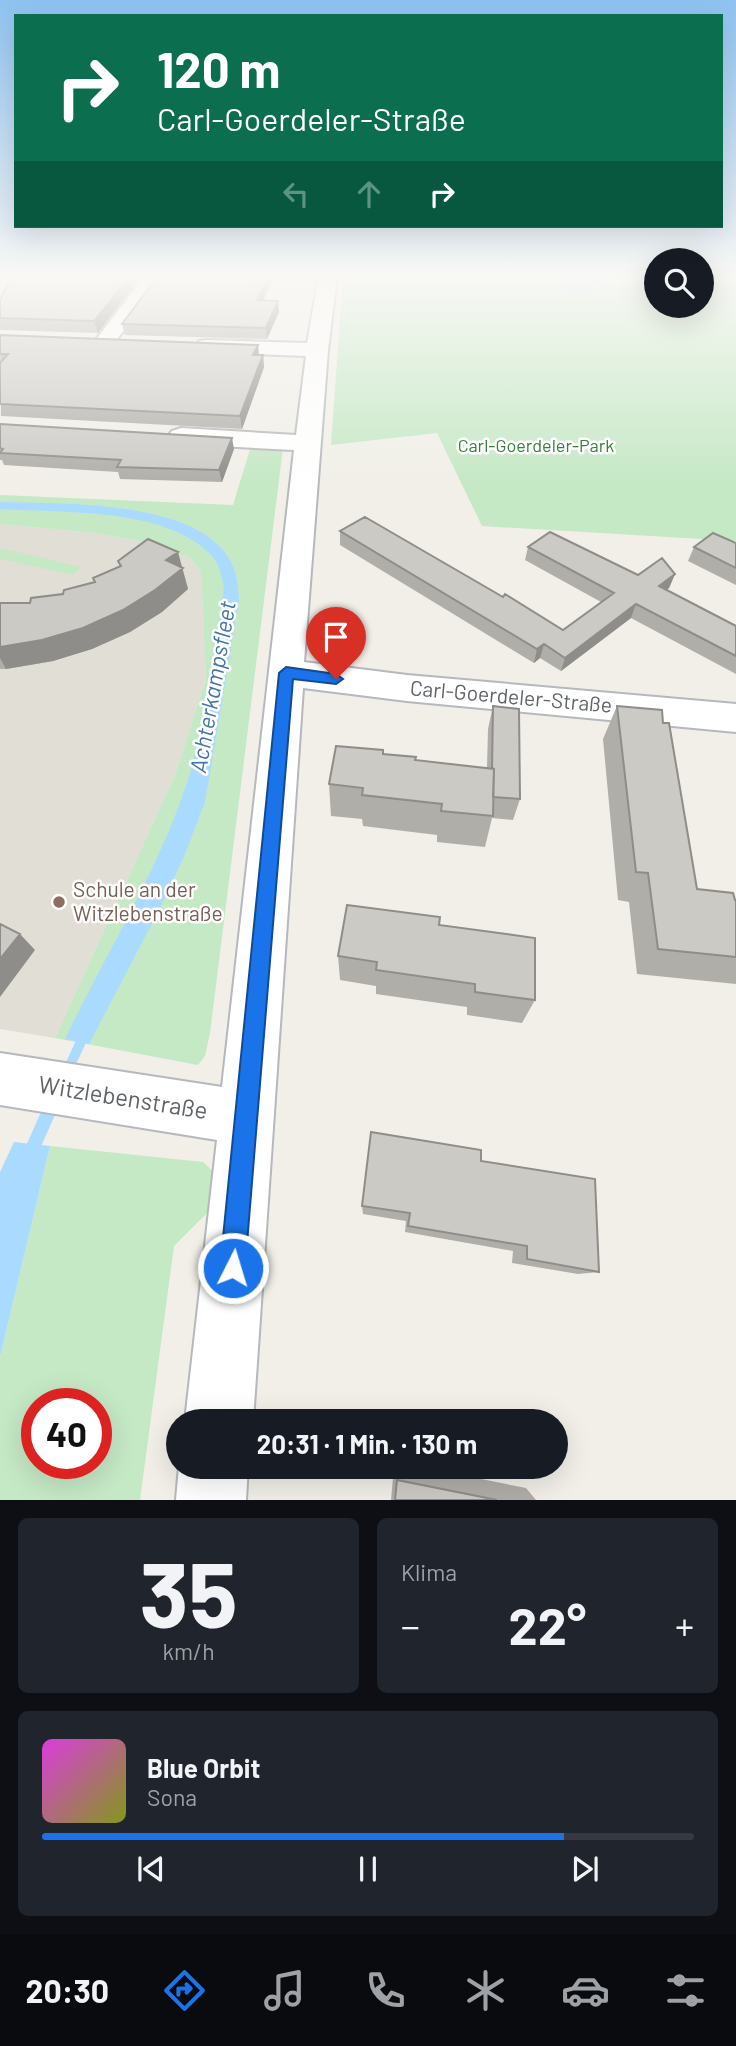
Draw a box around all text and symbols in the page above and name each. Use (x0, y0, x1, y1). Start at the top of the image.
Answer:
text: 120 m (157, 39, 280, 98)
icon: right (42, 42, 133, 133)
text: Carl-Goerdeler-Straße (157, 99, 466, 137)
icon: left (277, 175, 315, 213)
icon: ahead (350, 175, 388, 213)
icon: right (423, 175, 461, 213)
map controls (644, 248, 714, 318)
button: search (644, 248, 714, 318)
park label: Carl-Goerdeler-Park (458, 434, 614, 456)
water label: Achterkampsfleet (183, 599, 241, 775)
pin (306, 607, 366, 679)
icon: arrive (317, 618, 355, 656)
street label: Carl-Goerdeler-Straße (409, 674, 613, 717)
place label: Schule an der Witzlebenstraße (73, 876, 223, 925)
marker: Schule an der Witzlebenstraße (51, 894, 67, 910)
street label: Witzlebenstraße (37, 1069, 210, 1124)
position arrow (196, 1231, 270, 1305)
speed limit sign: 40 (21, 1388, 112, 1479)
text: 20:31 · 1 Min. · 130 m (257, 1428, 477, 1459)
text: 35 (139, 1537, 238, 1646)
text: Klima (401, 1558, 457, 1586)
text: 22° (509, 1593, 586, 1655)
text: − (401, 1602, 420, 1648)
text: + (675, 1602, 694, 1648)
text: km/h (162, 1637, 215, 1665)
text: Blue Orbit (147, 1752, 260, 1783)
text: Sona (147, 1783, 197, 1811)
icon: previous (132, 1850, 170, 1888)
icon: pause (349, 1850, 387, 1888)
icon: next (566, 1850, 604, 1888)
icon: directions (160, 1966, 209, 2015)
icon: music (260, 1966, 309, 2015)
icon: phone (361, 1966, 410, 2015)
icon: climate (461, 1966, 510, 2015)
icon: car (561, 1966, 610, 2015)
icon: filters (661, 1966, 710, 2015)
text: 20:30 (26, 1971, 109, 2009)

